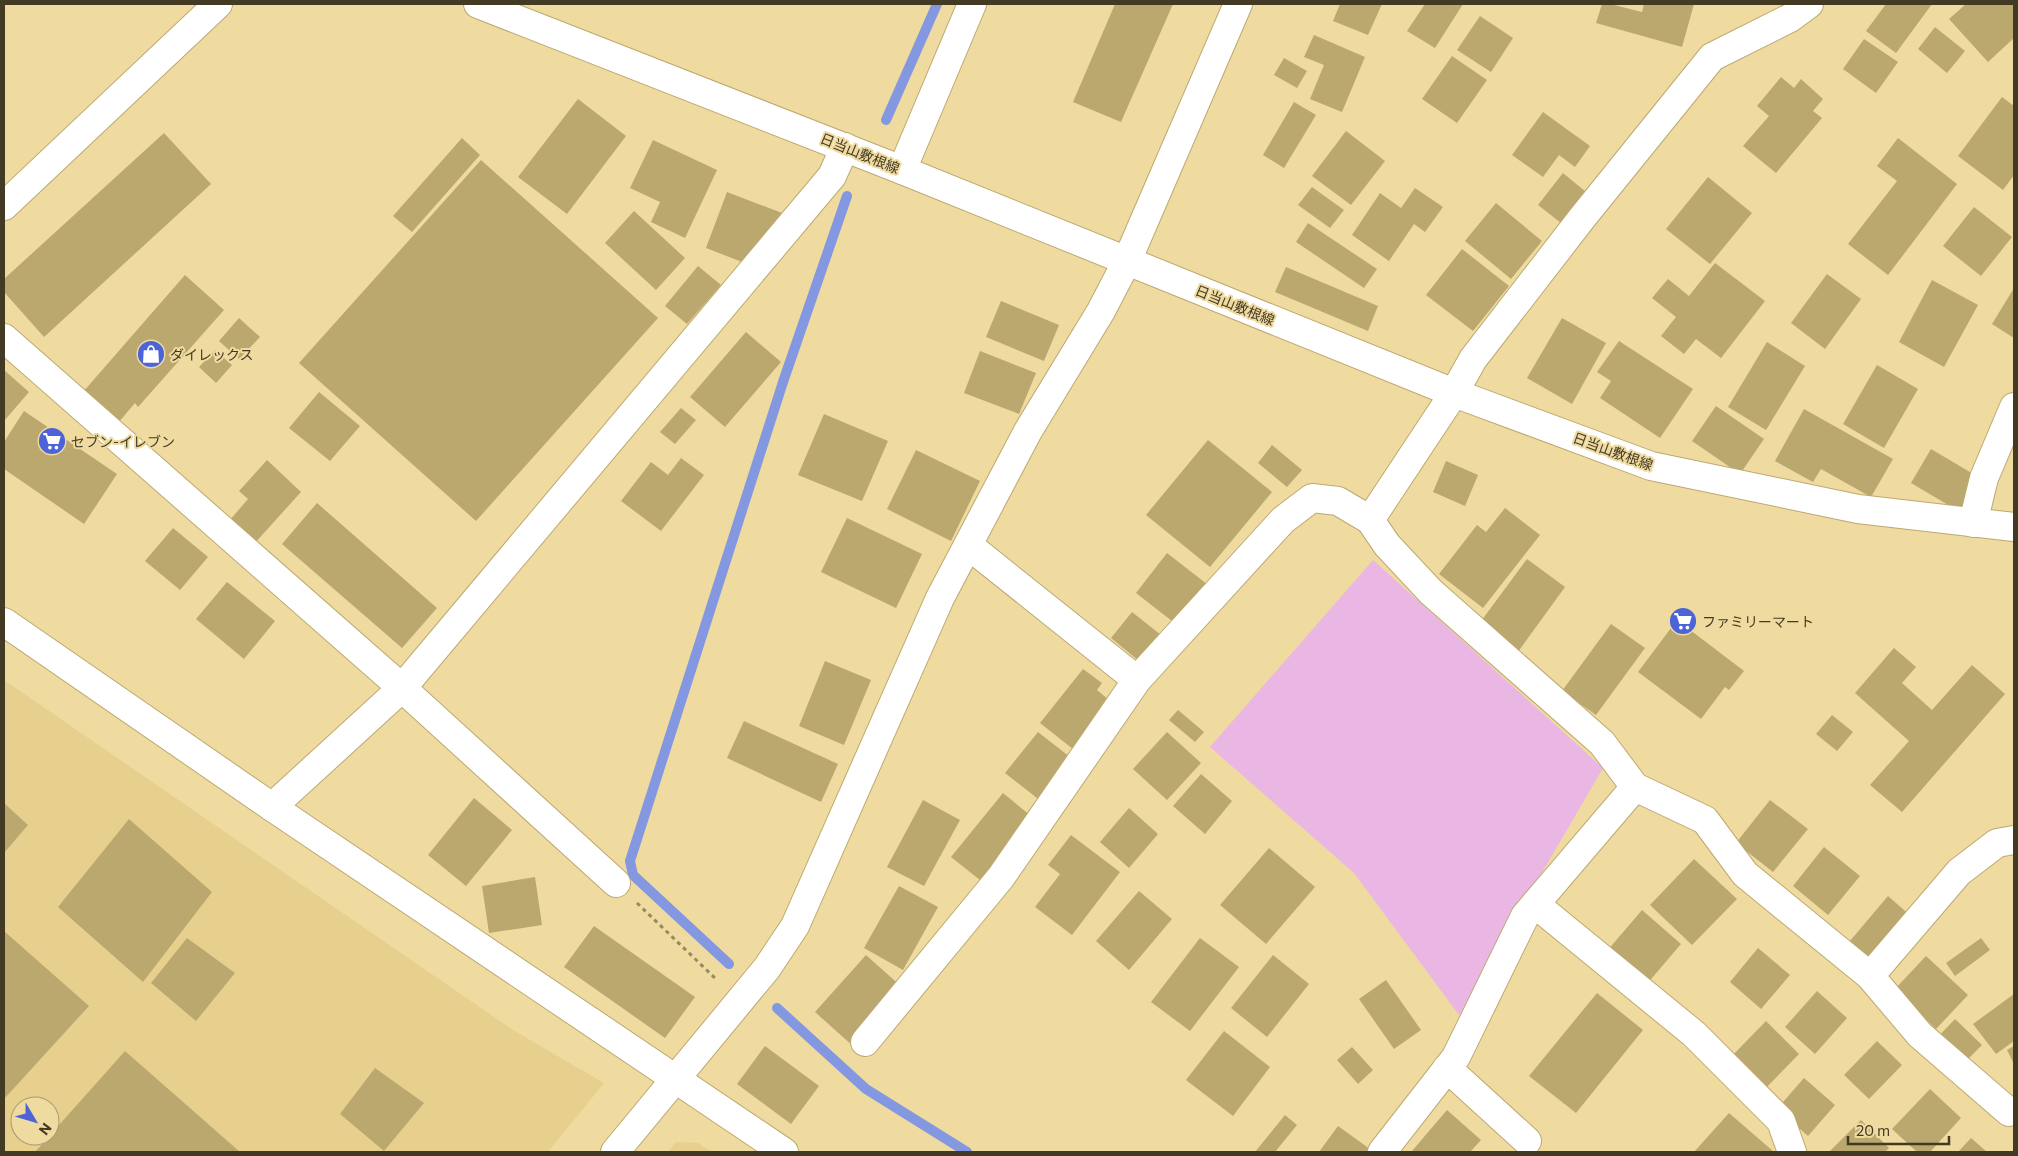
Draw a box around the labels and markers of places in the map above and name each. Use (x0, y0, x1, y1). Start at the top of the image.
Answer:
shop icon: ダイレックス (136, 339, 166, 369)
place label: ダイレックス (170, 346, 254, 363)
supermarket icon: セブン-イレブン (37, 426, 67, 456)
place label: セブン-イレブン (71, 433, 175, 450)
supermarket icon: ファミリーマート (1668, 606, 1698, 636)
place label: ファミリーマート (1702, 613, 1814, 630)

